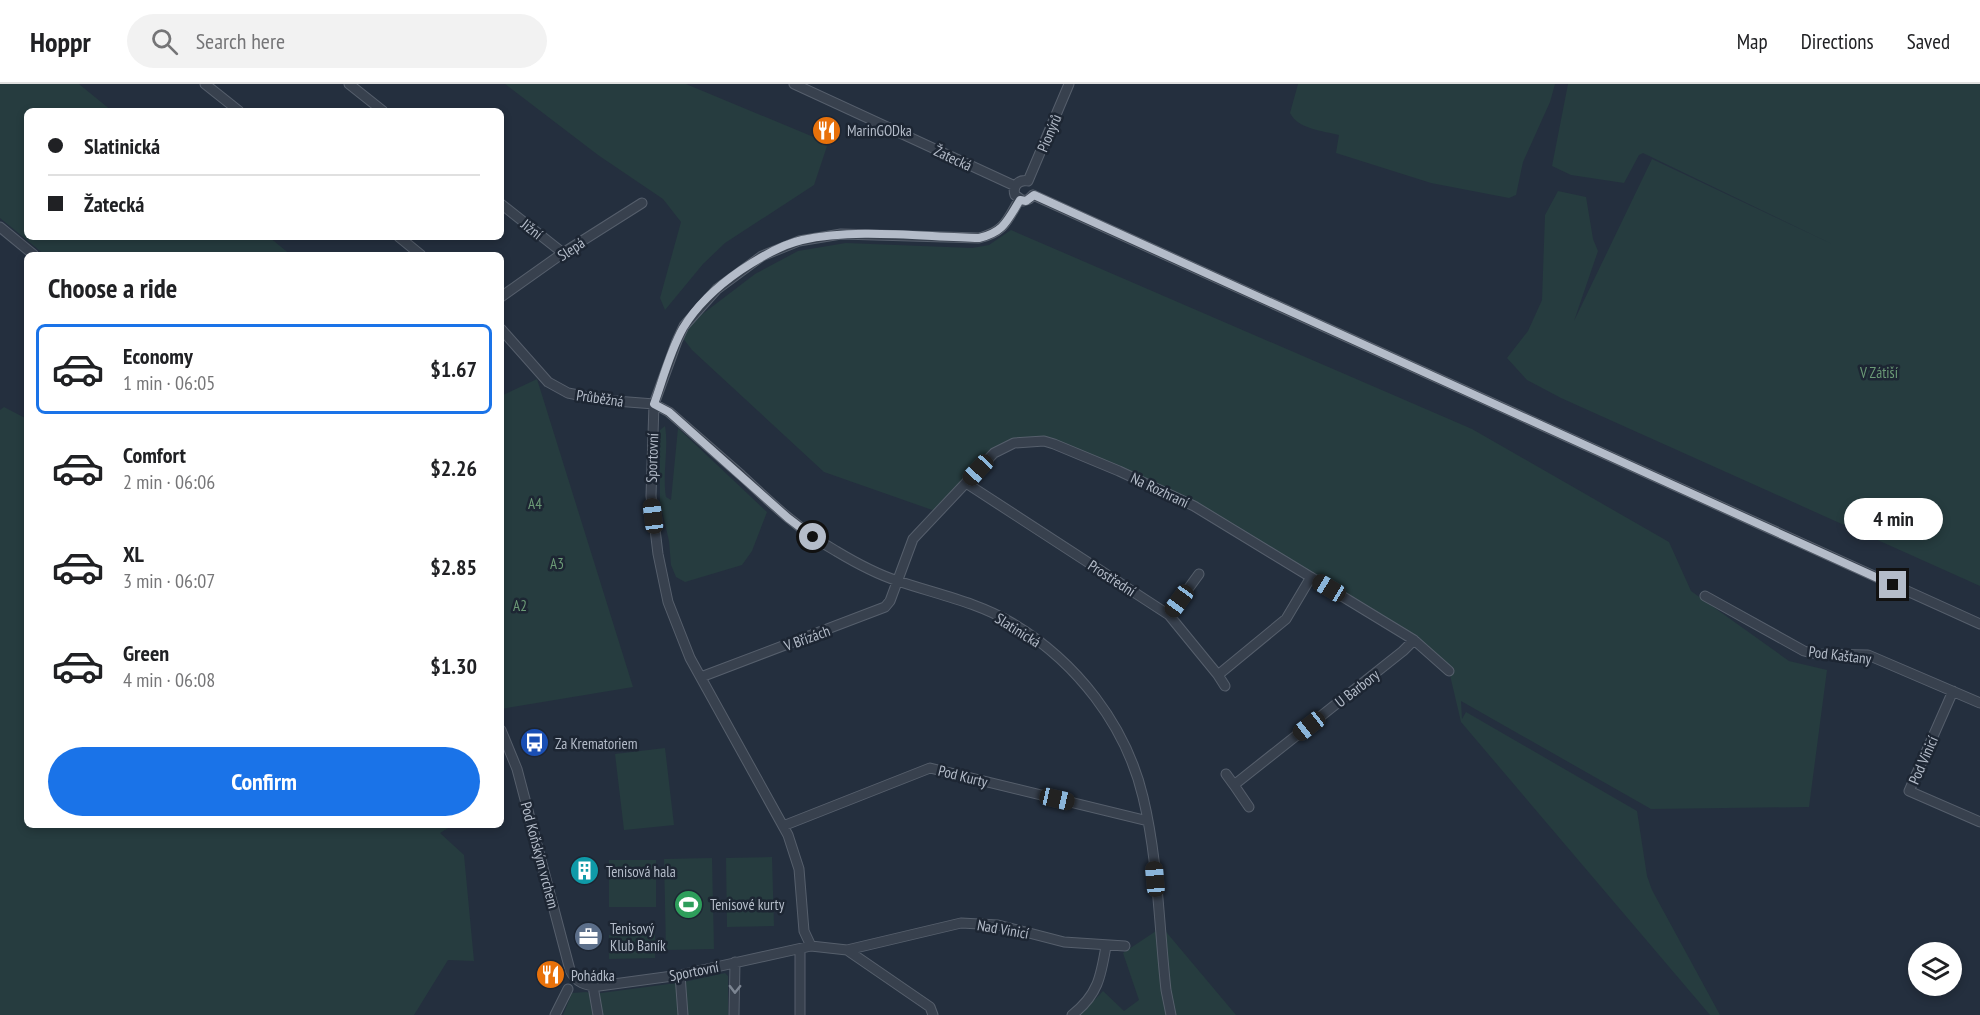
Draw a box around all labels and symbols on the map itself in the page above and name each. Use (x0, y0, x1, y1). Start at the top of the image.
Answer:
street label: Pionýrů (1033, 111, 1065, 155)
restaurant icon: MarinGODka (810, 114, 842, 146)
place label: MarinGODka (847, 121, 912, 140)
street label: Žatecká (931, 141, 975, 175)
street label: Jižní (517, 214, 547, 244)
street label: Slepá (554, 233, 588, 265)
park label: V Zátiší (1859, 363, 1899, 382)
street label: Průběžná (575, 385, 625, 411)
street label: Sportovní (642, 432, 662, 483)
car (959, 451, 997, 489)
street label: Na Rozhraní (1128, 468, 1193, 512)
park label: A4 (528, 494, 542, 513)
car (642, 497, 664, 535)
callout: 4 min (1844, 498, 1942, 540)
route start (799, 523, 826, 550)
park label: A3 (550, 554, 564, 573)
street label: Prostřední (1085, 556, 1140, 601)
car (1309, 571, 1349, 605)
route end (1879, 571, 1906, 598)
car (1161, 581, 1197, 621)
park label: A2 (513, 596, 527, 615)
street label: Slatinická (992, 609, 1044, 651)
street label: V Břízách (780, 621, 833, 655)
street label: Pod Kaštany (1808, 642, 1873, 668)
street label: U Barbory (1331, 665, 1383, 711)
car (1289, 708, 1329, 744)
bus stop icon: Za Krematoriem (518, 727, 550, 759)
street label: Pod Vinicí (1904, 732, 1942, 787)
place label: Za Krematoriem (555, 734, 638, 753)
street label: Pod Kurty (936, 761, 990, 791)
car (1037, 786, 1077, 812)
street label: Pod Koňským vrchem (517, 800, 563, 910)
building icon: Tenisová hala (569, 855, 601, 887)
car (1144, 860, 1166, 898)
place label: Tenisová hala (606, 862, 676, 881)
sports icon: Tenisové kurty (673, 888, 705, 920)
place label: Tenisové kurty (710, 895, 785, 914)
street label: Nad Vinicí (976, 915, 1031, 943)
place label: Tenisový Klub Baník (610, 919, 666, 955)
office icon: Tenisový Klub Baník (573, 921, 605, 953)
street label: Sportovní (668, 957, 721, 985)
restaurant icon: Pohádka (534, 959, 566, 991)
place label: Pohádka (571, 966, 615, 985)
one-way arrow (729, 984, 741, 993)

